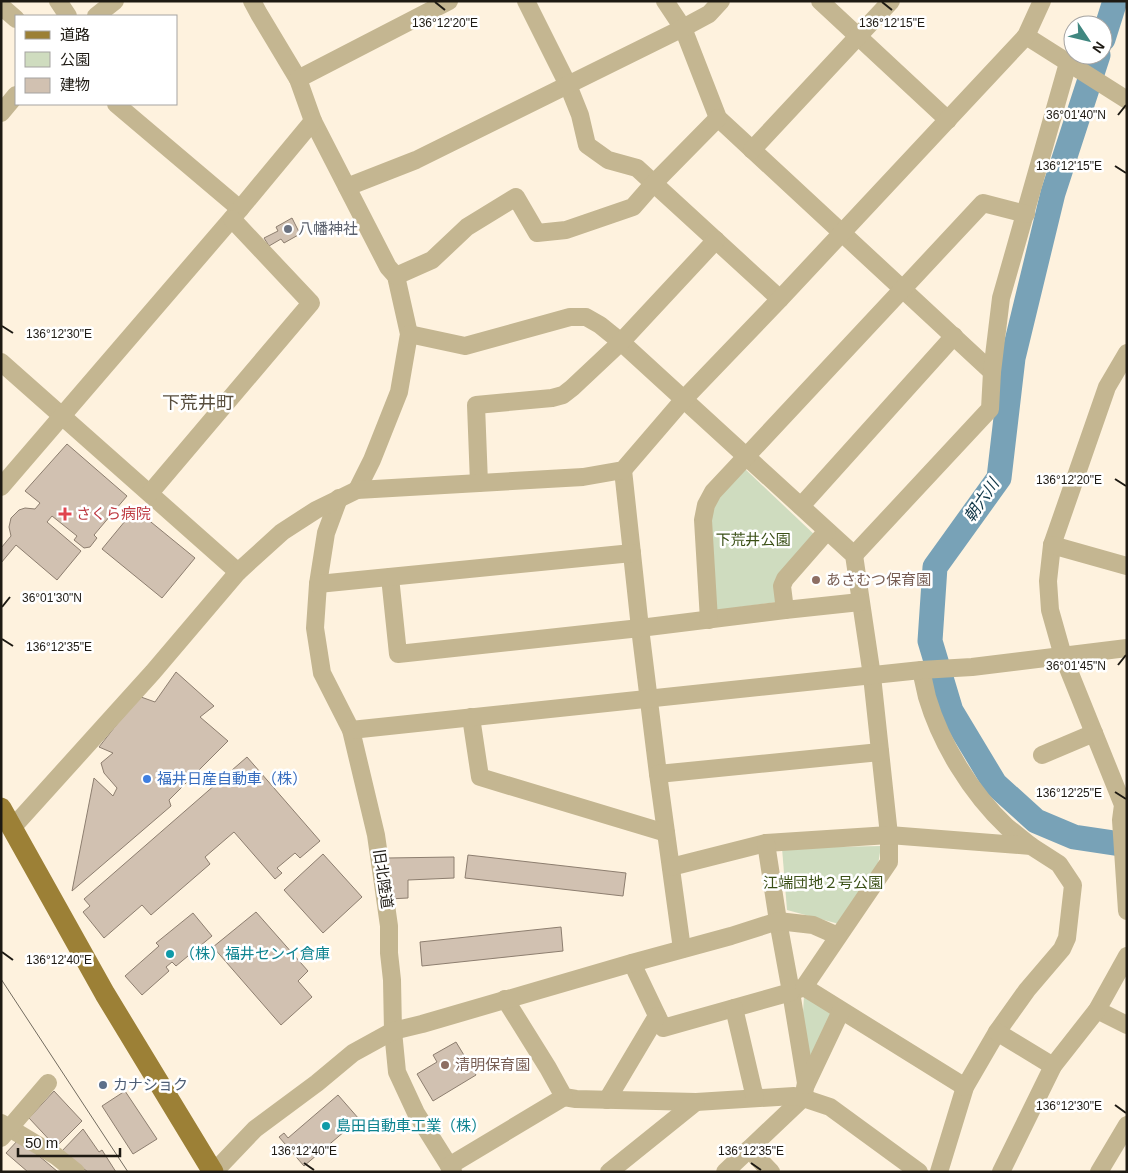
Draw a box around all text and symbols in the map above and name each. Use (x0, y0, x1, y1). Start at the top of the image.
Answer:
legend (15, 15, 178, 105)
north arrow (1063, 15, 1113, 65)
text: 136°12'20"E (412, 16, 478, 30)
text: 136°12'15"E (859, 16, 925, 30)
text: 道路 (60, 26, 90, 43)
text: N (1089, 39, 1108, 56)
text: 公園 (60, 51, 90, 68)
text: 建物 (60, 76, 90, 93)
text: 36°01'40"N (1046, 108, 1106, 122)
text: 136°12'15"E (1036, 159, 1102, 173)
place label: 八幡神社 (298, 220, 358, 237)
marker: 八幡神社 (282, 223, 294, 235)
text: 136°12'30"E (26, 327, 92, 341)
district label: 下荒井町 (162, 393, 234, 413)
text: 136°12'20"E (1036, 473, 1102, 487)
water label: 朝六川 (961, 474, 1003, 525)
place label: さくら病院 (76, 505, 151, 522)
marker: さくら病院 (58, 507, 72, 521)
park label: 下荒井公園 (715, 531, 791, 548)
place label: あさむつ保育園 (826, 571, 931, 588)
marker: あさむつ保育園 (810, 574, 822, 586)
text: 36°01'30"N (22, 591, 82, 605)
text: 136°12'35"E (26, 640, 92, 654)
text: 36°01'45"N (1046, 659, 1106, 673)
place label: 福井日産自動車（株） (157, 770, 307, 787)
marker: 福井日産自動車（株） (141, 773, 153, 785)
text: 136°12'25"E (1036, 786, 1102, 800)
street label: 旧北陸道 (371, 848, 396, 910)
park label: 江端団地２号公園 (763, 874, 883, 891)
place label: （株）福井センイ倉庫 (180, 945, 330, 962)
marker: （株）福井センイ倉庫 (164, 948, 176, 960)
text: 136°12'40"E (26, 953, 92, 967)
place label: 清明保育園 (455, 1056, 530, 1073)
marker: 清明保育園 (439, 1059, 451, 1071)
place label: カナショク (113, 1076, 188, 1093)
marker: カナショク (97, 1079, 109, 1091)
text: 136°12'30"E (1036, 1099, 1102, 1113)
place label: 島田自動車工業（株） (336, 1117, 486, 1134)
marker: 島田自動車工業（株） (320, 1120, 332, 1132)
scale bar (18, 1126, 120, 1158)
text: 50 m (25, 1134, 58, 1151)
text: 136°12'40"E (271, 1144, 337, 1158)
text: 136°12'35"E (718, 1144, 784, 1158)

